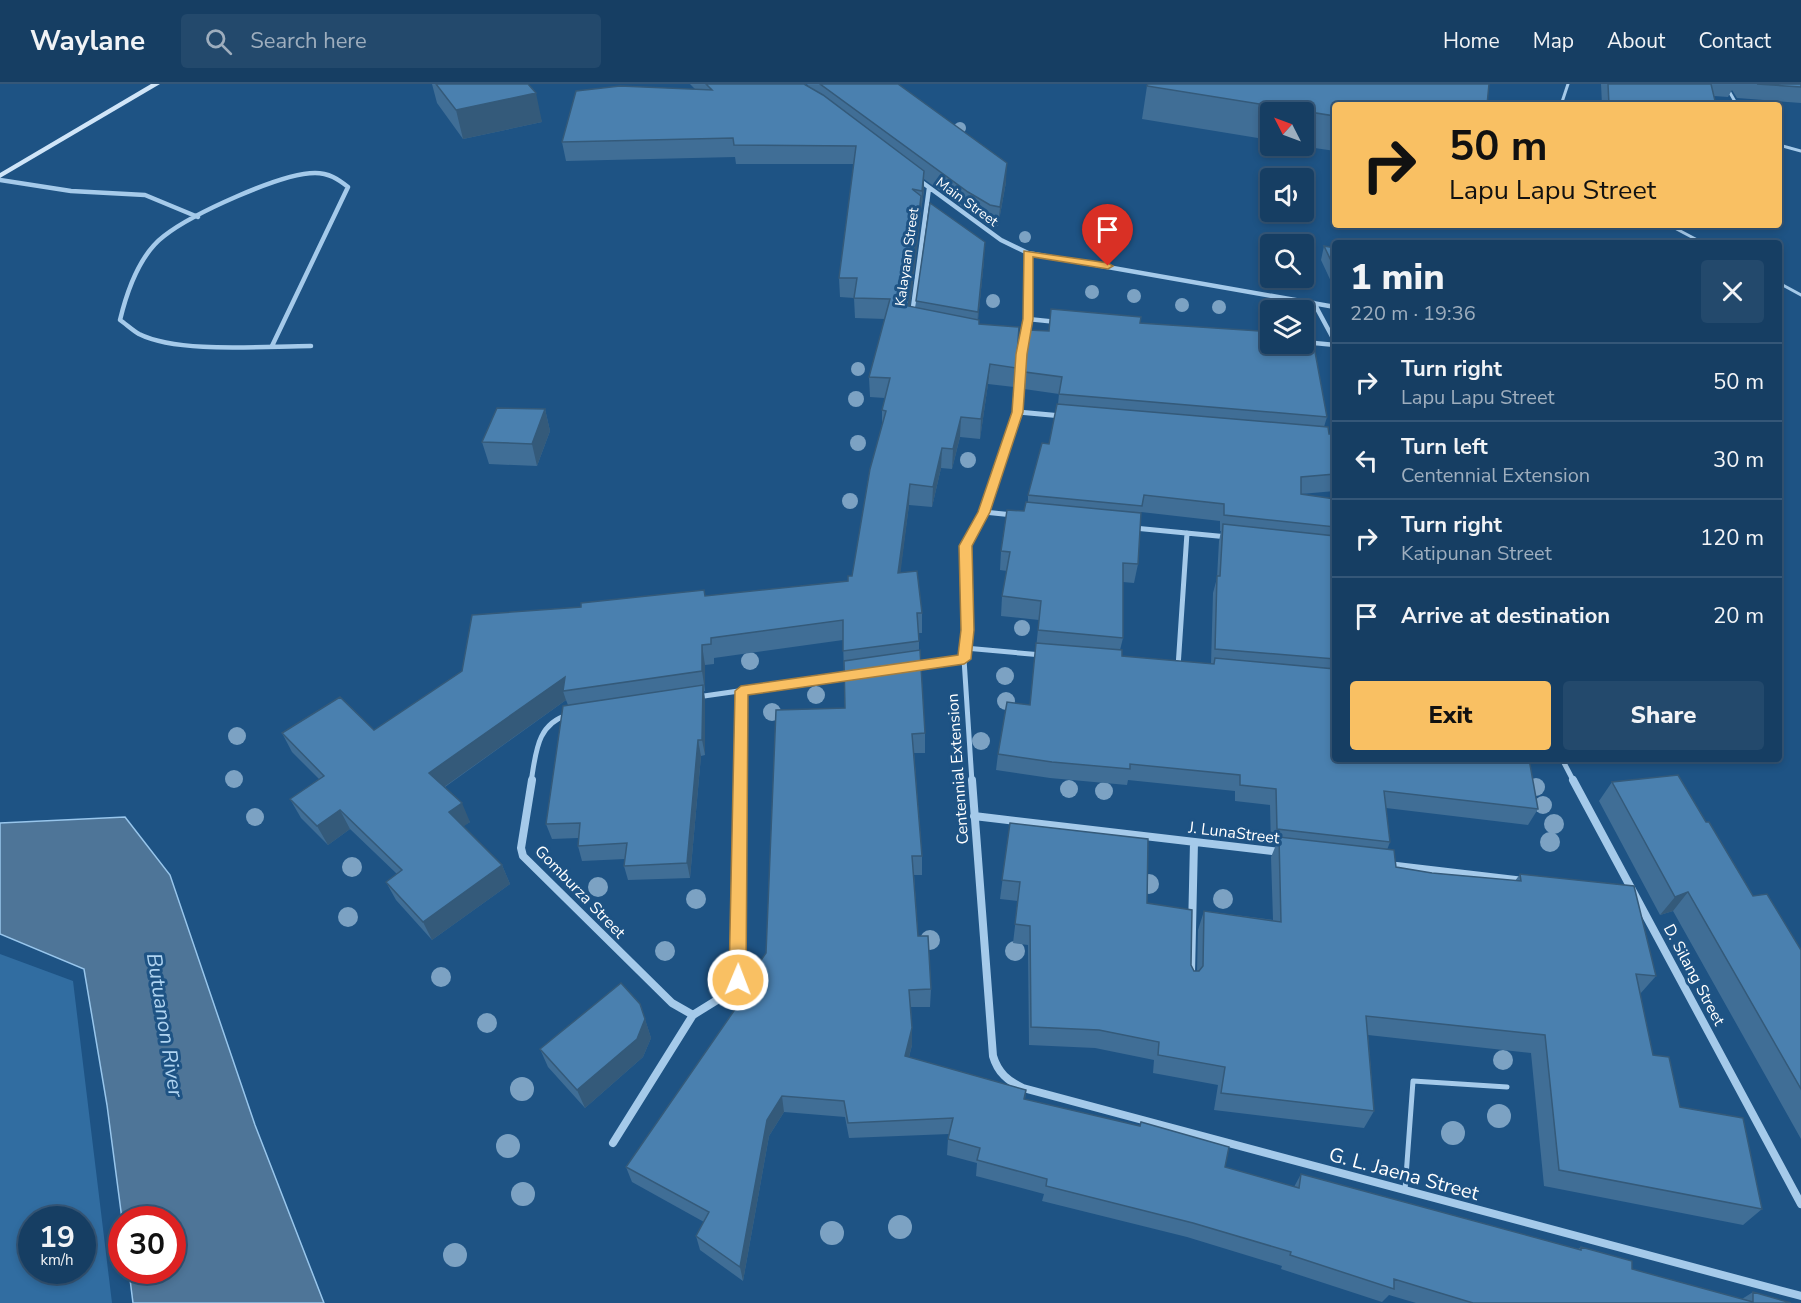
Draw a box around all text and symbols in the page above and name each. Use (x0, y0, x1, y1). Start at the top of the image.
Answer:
search box (181, 14, 601, 68)
text: Waylane (30, 22, 145, 60)
icon: search (202, 25, 235, 58)
text: Search here (250, 26, 367, 56)
text: Home (1443, 27, 1500, 55)
text: Map (1533, 27, 1574, 55)
text: About (1607, 27, 1665, 55)
text: Contact (1698, 27, 1771, 55)
north arrow (1260, 102, 1314, 156)
map controls (1260, 102, 1314, 354)
text: 50 m (1449, 118, 1548, 175)
icon: right (1350, 126, 1428, 204)
button: sound (1260, 168, 1314, 222)
text: Lapu Lapu Street (1449, 172, 1656, 209)
street label: Main Street (932, 173, 1002, 231)
pin (1082, 204, 1133, 266)
street label: Kalayaan Street (891, 206, 923, 307)
icon: arrive (1091, 213, 1124, 246)
button: search (1260, 234, 1314, 288)
text: 1 min (1350, 253, 1445, 302)
button: close (1701, 260, 1764, 323)
button: layers (1260, 300, 1314, 354)
text: 220 m · 19:36 (1350, 300, 1476, 327)
text: Turn right (1401, 354, 1502, 384)
icon: right (1350, 366, 1383, 399)
text: 50 m (1713, 367, 1764, 397)
text: Lapu Lapu Street (1401, 384, 1555, 411)
text: Turn left (1401, 432, 1488, 462)
icon: left (1350, 444, 1383, 477)
text: 30 m (1713, 445, 1764, 475)
text: Centennial Extension (1401, 462, 1590, 489)
text: Turn right (1401, 510, 1502, 540)
icon: right (1350, 522, 1383, 555)
text: 120 m (1700, 523, 1764, 553)
text: Katipunan Street (1401, 540, 1552, 567)
icon: arrive (1350, 600, 1383, 633)
text: Arrive at destination (1401, 601, 1610, 631)
text: 20 m (1713, 601, 1764, 631)
button: Exit (1350, 681, 1551, 750)
button: Share (1563, 681, 1764, 750)
street label: Centennial Extension (942, 693, 974, 845)
street label: J. LunaStreet (1186, 816, 1281, 850)
street label: Gomburza Street (530, 841, 631, 944)
street label: D. Silang Street (1658, 920, 1730, 1030)
position arrow (706, 948, 770, 1012)
water label: Butuanon River (140, 951, 190, 1099)
street label: G. L. Jaena Street (1326, 1141, 1483, 1207)
speed limit sign: 30 (108, 1206, 186, 1284)
text: 19 (39, 1217, 75, 1258)
text: km/h (40, 1250, 74, 1270)

